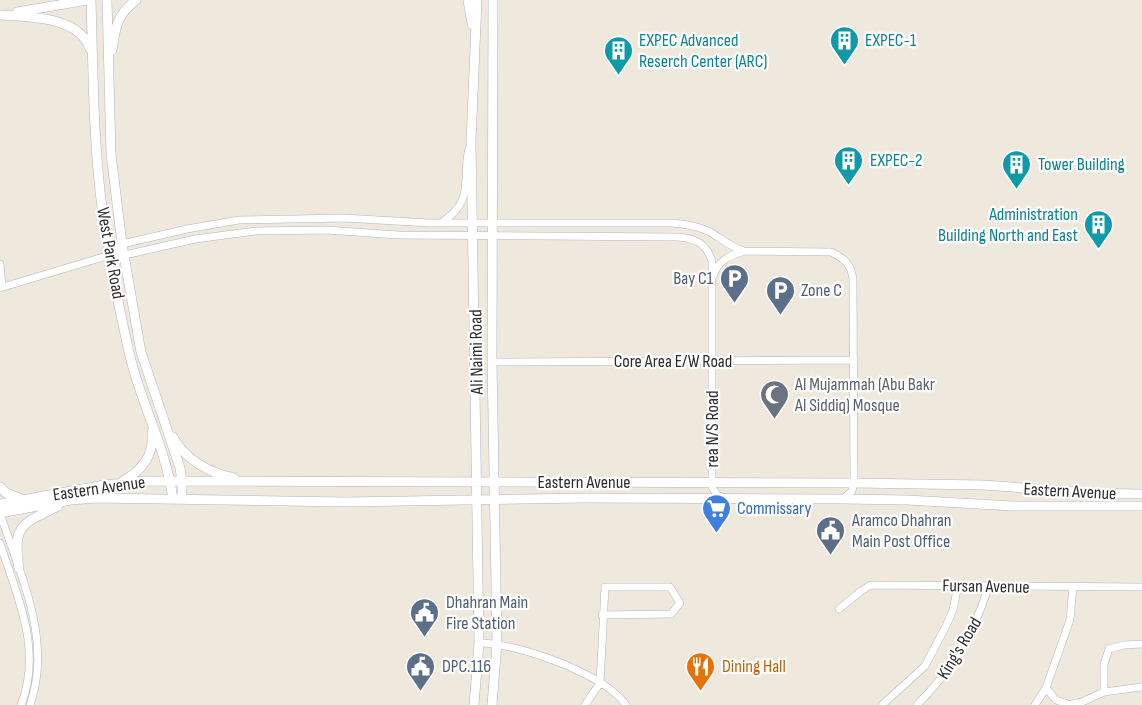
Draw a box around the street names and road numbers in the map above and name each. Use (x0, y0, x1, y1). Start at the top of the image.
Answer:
street label: West Park Road (92, 206, 129, 301)
street label: Ali Naimi Road (465, 309, 488, 396)
street label: Core Area E/W Road (614, 351, 732, 372)
street label: rea N/S Road (702, 391, 723, 467)
street label: Eastern Avenue (52, 472, 147, 505)
street label: Eastern Avenue (538, 472, 630, 493)
street label: Eastern Avenue (1023, 479, 1117, 504)
street label: Fursan Avenue (942, 575, 1030, 598)
street label: King's Road (933, 613, 986, 683)

